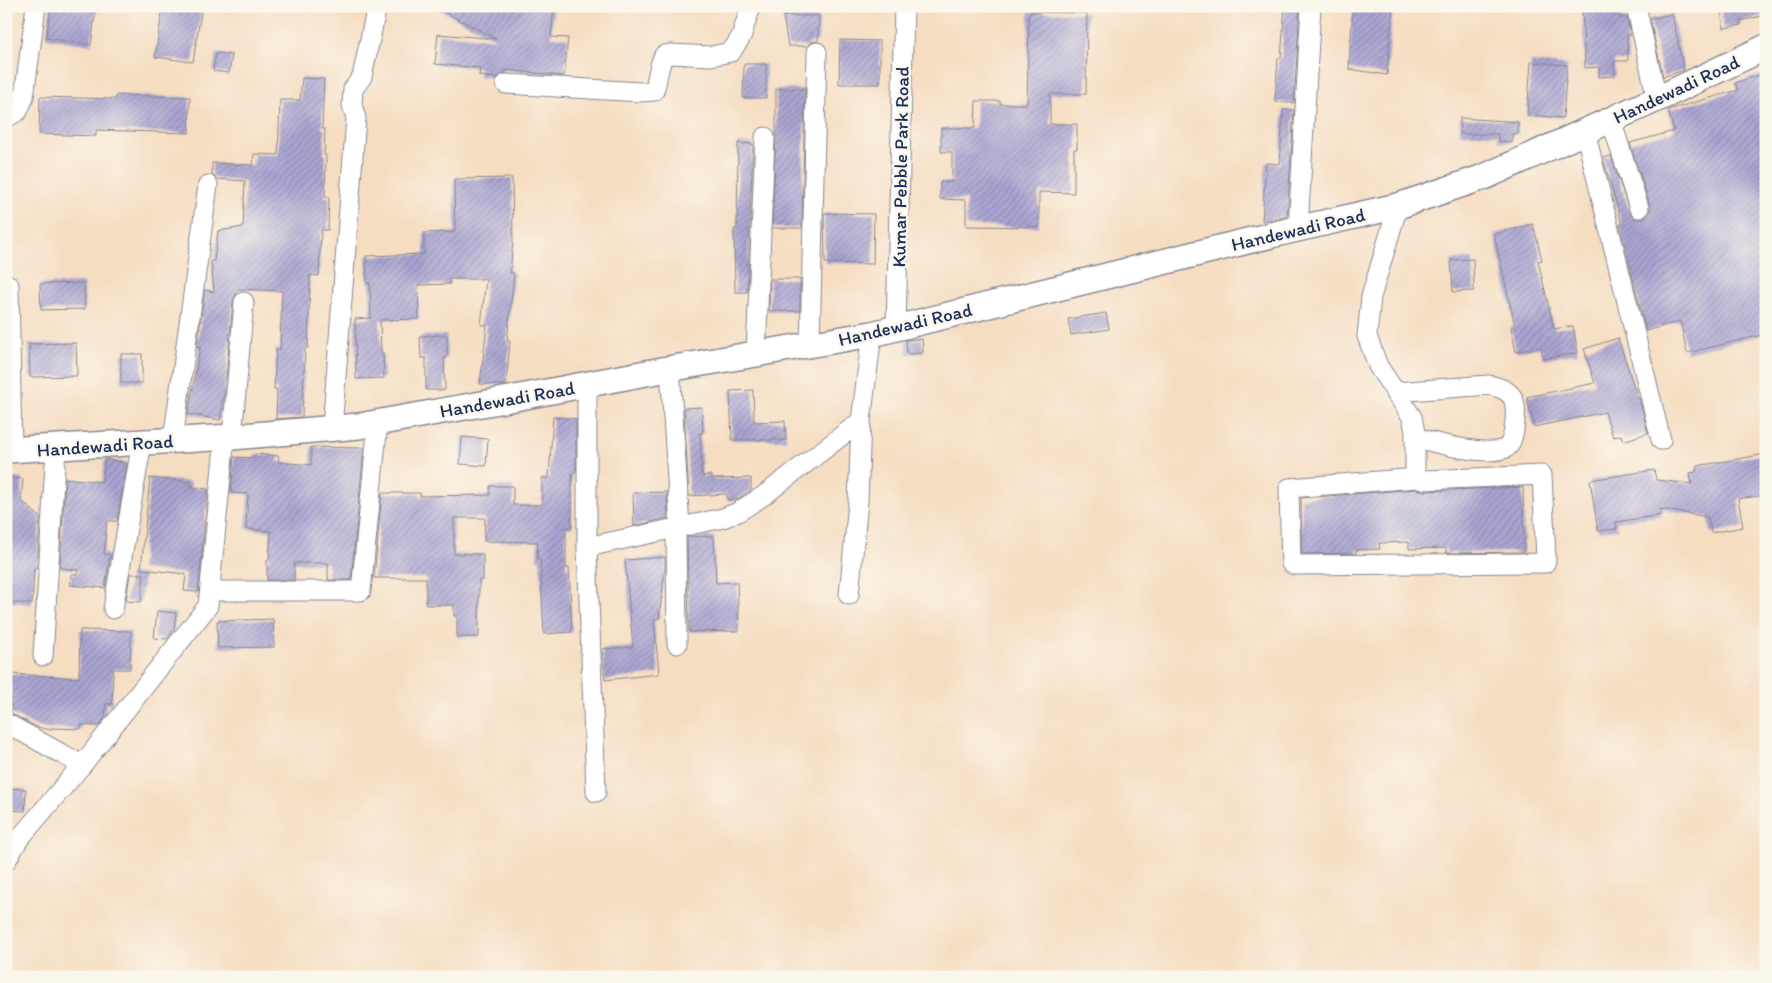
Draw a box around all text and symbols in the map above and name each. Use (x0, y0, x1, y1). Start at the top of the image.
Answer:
street label: Handewadi Road (1609, 50, 1743, 129)
street label: Kumar Pebble Park Road (887, 66, 914, 268)
street label: Handewadi Road (1229, 203, 1367, 256)
street label: Handewadi Road (836, 298, 974, 351)
street label: Handewadi Road (438, 376, 576, 423)
street label: Handewadi Road (36, 429, 174, 462)

